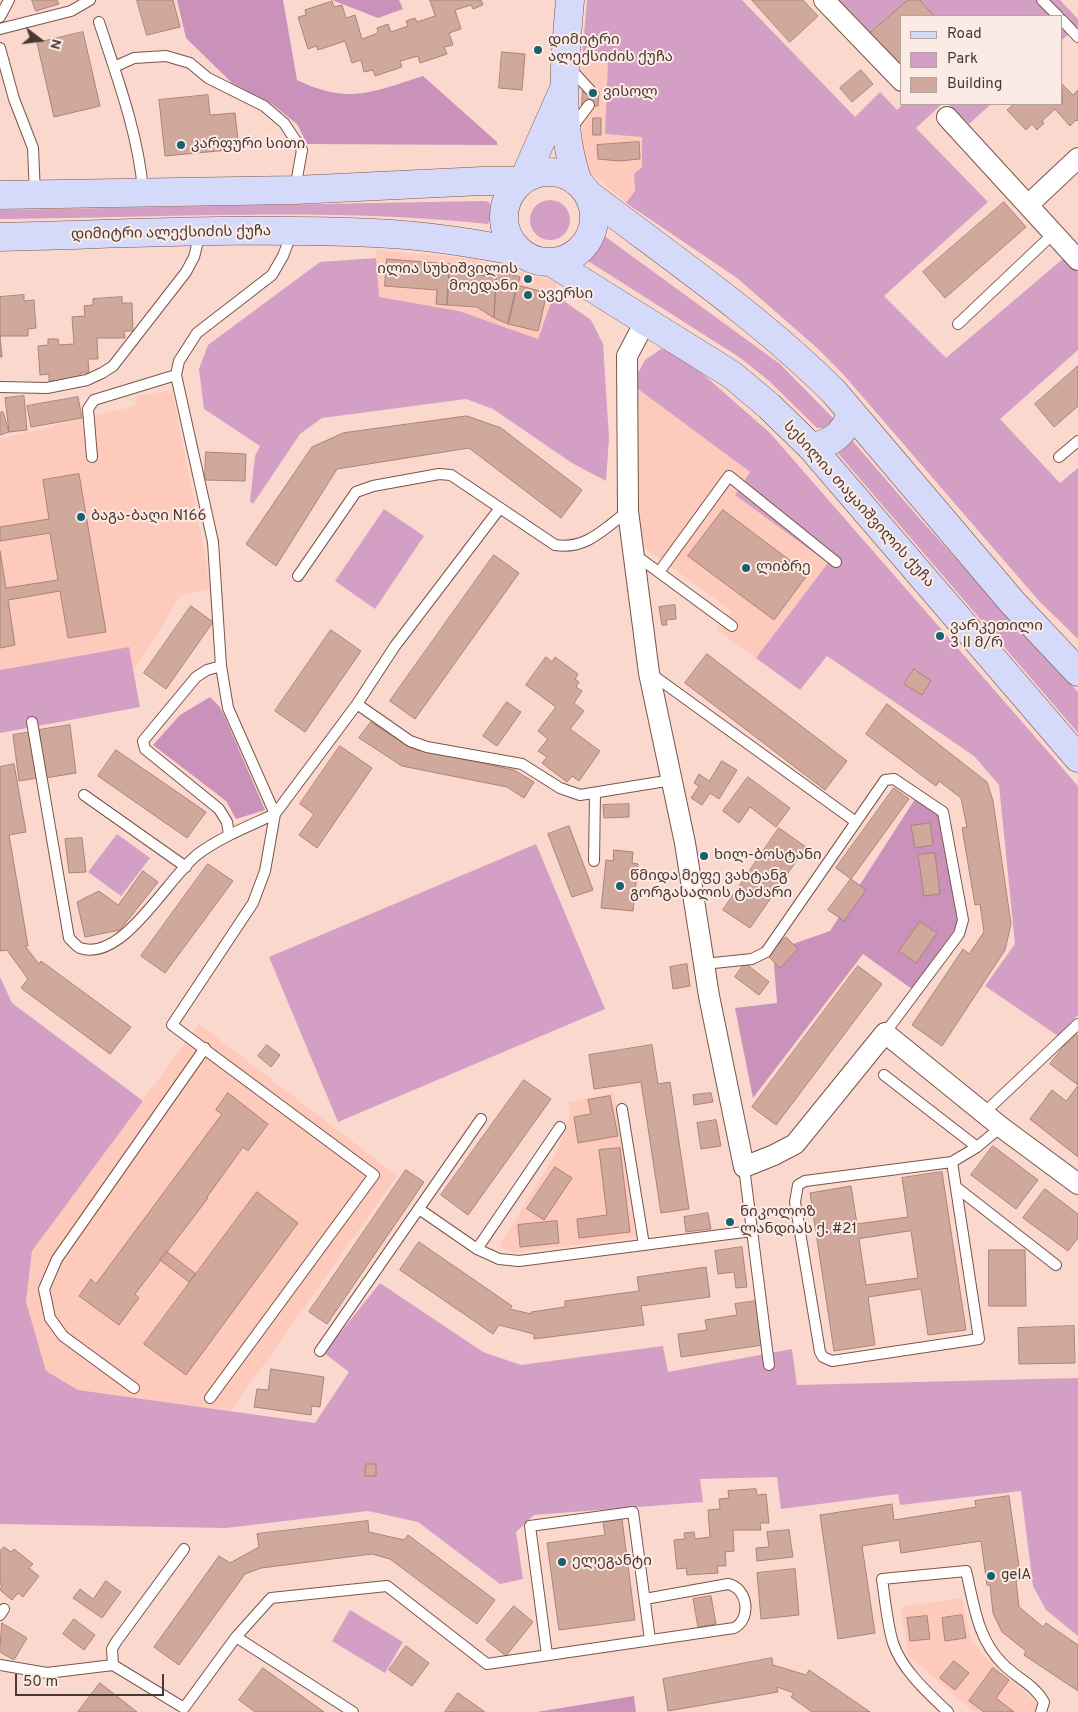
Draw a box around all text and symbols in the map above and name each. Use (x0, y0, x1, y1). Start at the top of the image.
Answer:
north arrow (15, 15, 65, 65)
legend (900, 15, 1063, 105)
text: Road (947, 25, 982, 44)
place label: დიმიტრი ალექსიძის ქუჩა (548, 32, 673, 67)
text: N (45, 37, 64, 51)
marker: დიმიტრი ალექსიძის ქუჩა (532, 44, 544, 56)
text: Park (947, 50, 978, 69)
text: Building (947, 75, 1002, 94)
place label: ვისოლ (603, 84, 658, 102)
marker: ვისოლ (587, 87, 599, 99)
place label: კარფური სითი (191, 136, 305, 154)
marker: კარფური სითი (175, 139, 187, 151)
street label: დიმიტრი ალექსიძის ქუჩა (71, 223, 271, 245)
place label: ილია სუხიშვილის მოედანი (377, 261, 518, 296)
marker: ილია სუხიშვილის მოედანი (522, 273, 534, 285)
place label: ავერსი (538, 286, 593, 304)
marker: ავერსი (522, 289, 534, 301)
street label: სესილია თაყაიშვილის ქუჩა (779, 418, 937, 592)
place label: ბაგა-ბაღი N166 (91, 508, 207, 526)
marker: ბაგა-ბაღი N166 (75, 511, 87, 523)
place label: ლიბრე (756, 559, 811, 577)
marker: ლიბრე (740, 562, 752, 574)
place label: ვარკეთილი 3 II მ/რ (950, 618, 1043, 653)
marker: ვარკეთილი 3 II მ/რ (934, 630, 946, 642)
place label: ხილ-ბოსტანი (714, 847, 822, 865)
marker: ხილ-ბოსტანი (698, 850, 710, 862)
place label: წმიდა მეფე ვახტანგ გორგასალის ტაძარი (630, 868, 792, 903)
marker: წმიდა მეფე ვახტანგ გორგასალის ტაძარი (614, 880, 626, 892)
place label: ნიკოლოზ ლანდიას ქ. #21 (740, 1204, 857, 1239)
marker: ნიკოლოზ ლანდიას ქ. #21 (724, 1216, 736, 1228)
place label: ელეგანტი (572, 1553, 652, 1571)
marker: ელეგანტი (556, 1556, 568, 1568)
place label: gelA (1001, 1567, 1032, 1585)
marker: gelA (985, 1570, 997, 1582)
scale bar (18, 1664, 166, 1696)
text: 50 m (23, 1673, 58, 1692)

